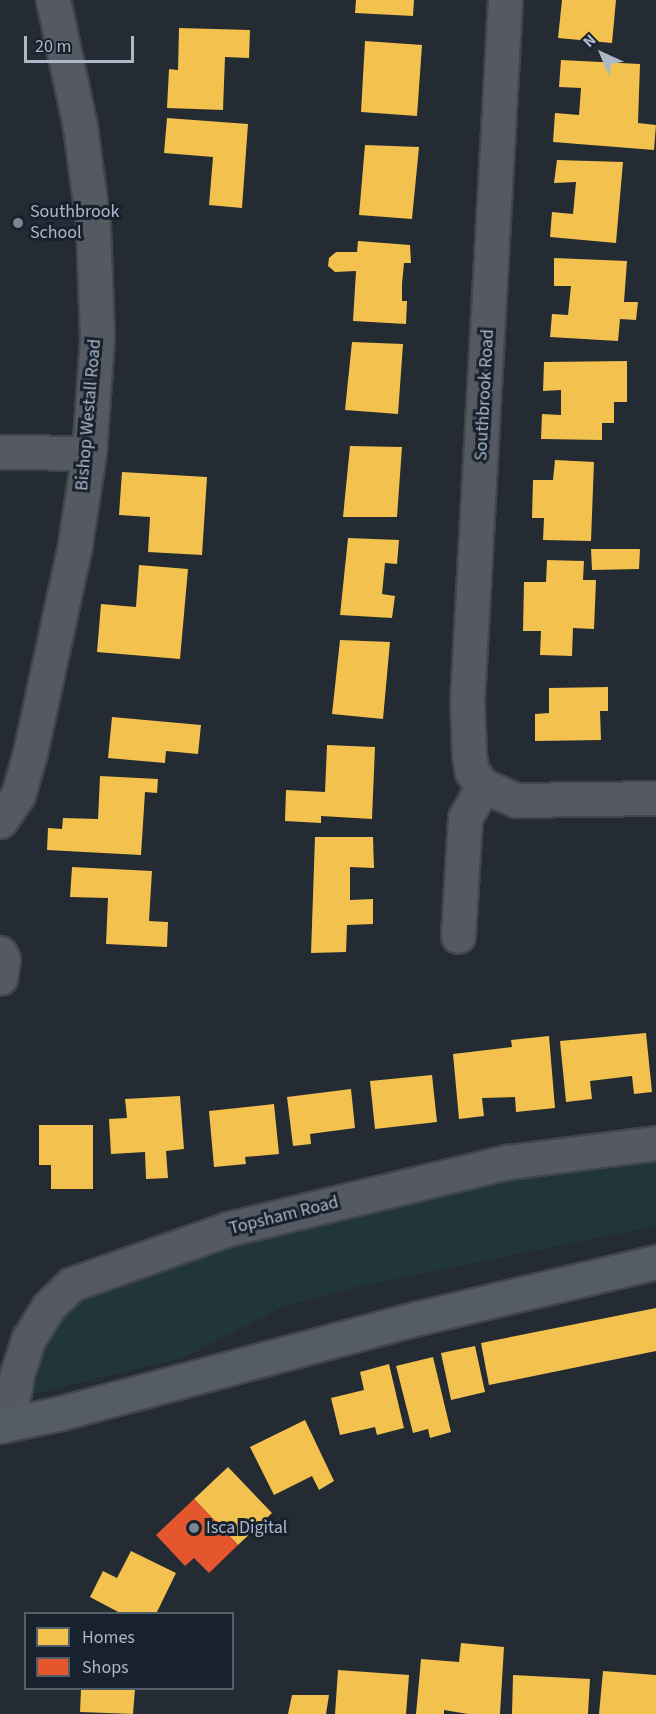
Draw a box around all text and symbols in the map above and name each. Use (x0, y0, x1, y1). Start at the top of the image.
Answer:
scale bar (27, 24, 136, 62)
north arrow (572, 24, 632, 84)
text: N (578, 29, 601, 53)
text: 20 m (35, 34, 71, 59)
place label: Southbrook School (30, 202, 119, 244)
marker: Southbrook School (11, 216, 25, 230)
street label: Southbrook Road (471, 329, 499, 461)
street label: Bishop Westall Road (72, 338, 106, 492)
street label: Topsham Road (227, 1192, 341, 1240)
place label: Isca Digital (206, 1517, 287, 1539)
marker: Isca Digital (187, 1521, 201, 1535)
legend (24, 1612, 234, 1690)
text: Homes (82, 1625, 135, 1650)
text: Shops (82, 1655, 129, 1680)

